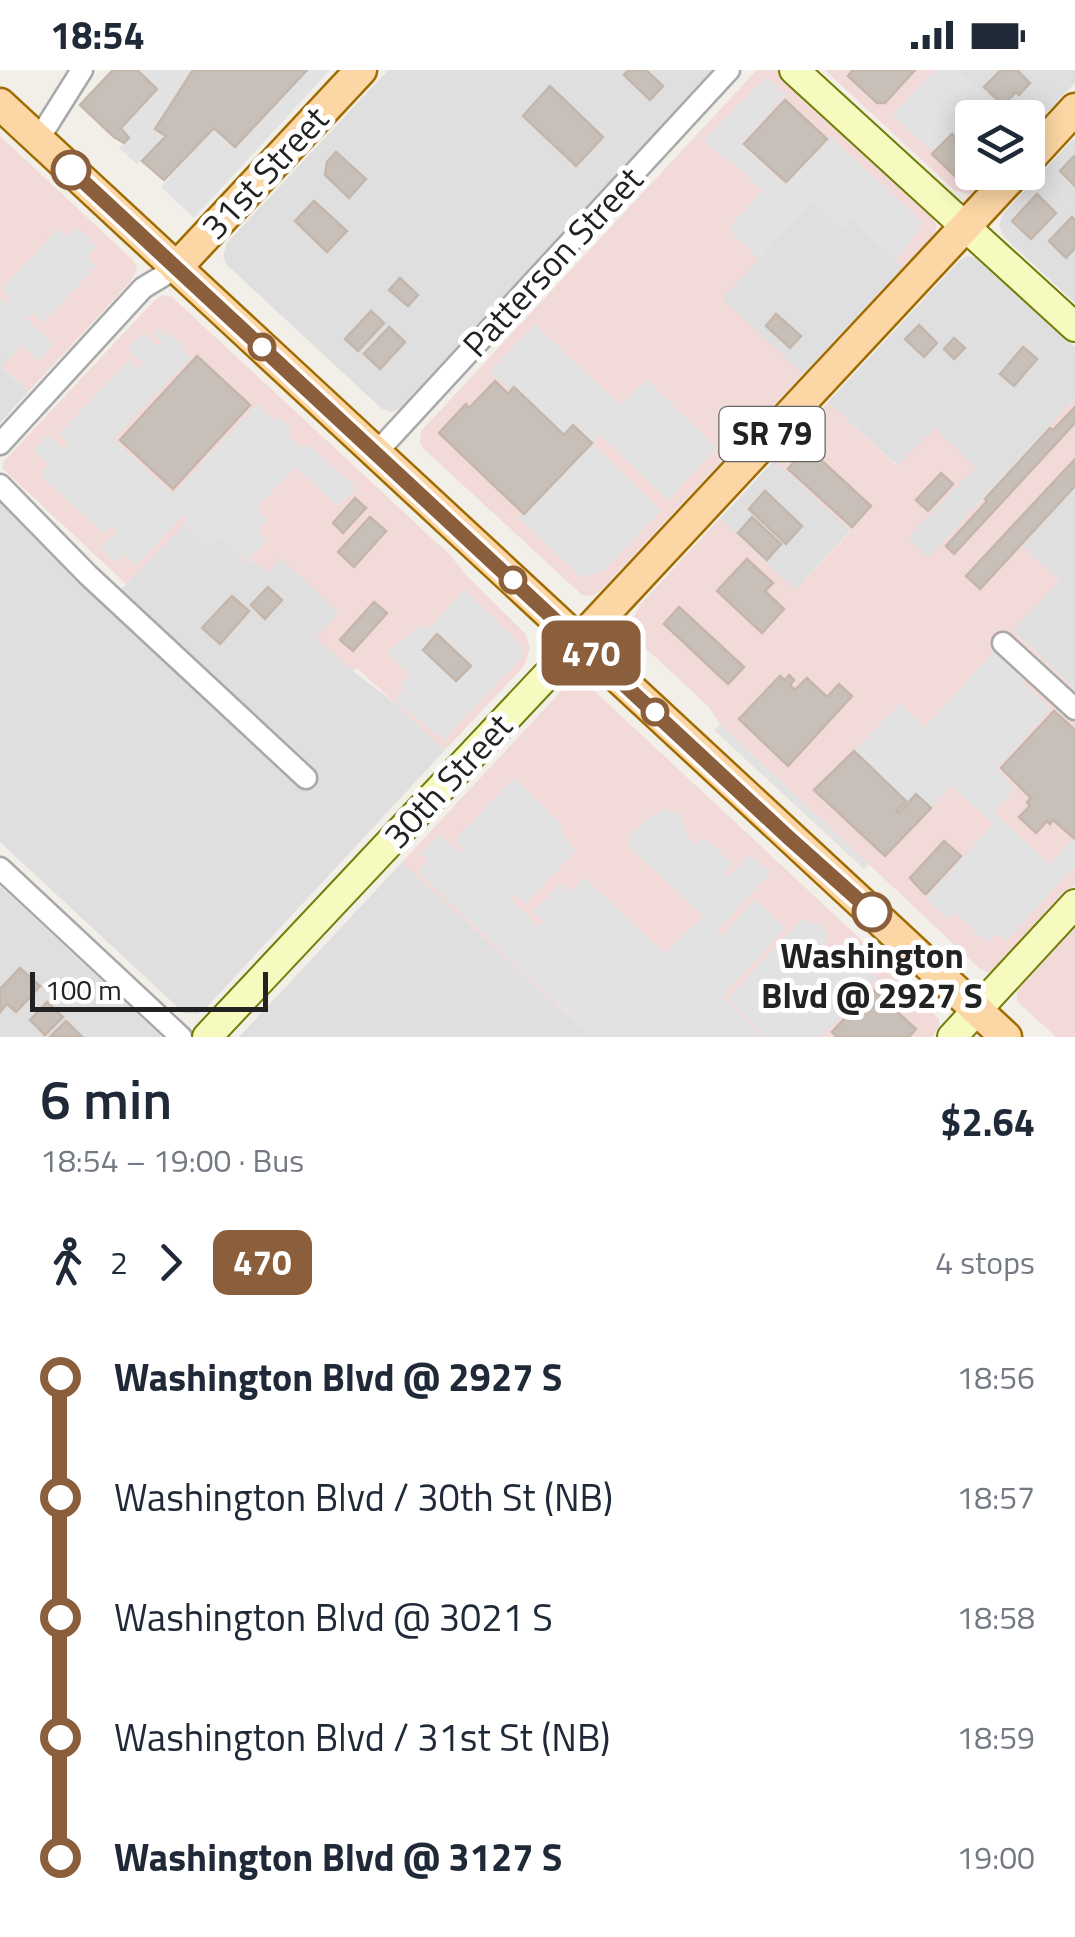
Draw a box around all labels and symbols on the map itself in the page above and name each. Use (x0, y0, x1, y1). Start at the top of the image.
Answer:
street label: 31st Street (188, 93, 341, 251)
unlabelled marker (52, 151, 90, 189)
street label: Patterson Street (449, 154, 655, 369)
unlabelled marker (249, 334, 275, 360)
road number: SR 79 (720, 407, 824, 461)
unlabelled marker (500, 567, 526, 593)
line badge: 470 (534, 620, 648, 686)
unlabelled marker (642, 699, 668, 725)
street label: 30th Street (370, 700, 524, 860)
marker: Washington Blvd @ 2927 S (853, 893, 891, 931)
place label: Washington Blvd @ 2927 S (761, 928, 983, 1022)
scale bar (30, 967, 268, 1011)

